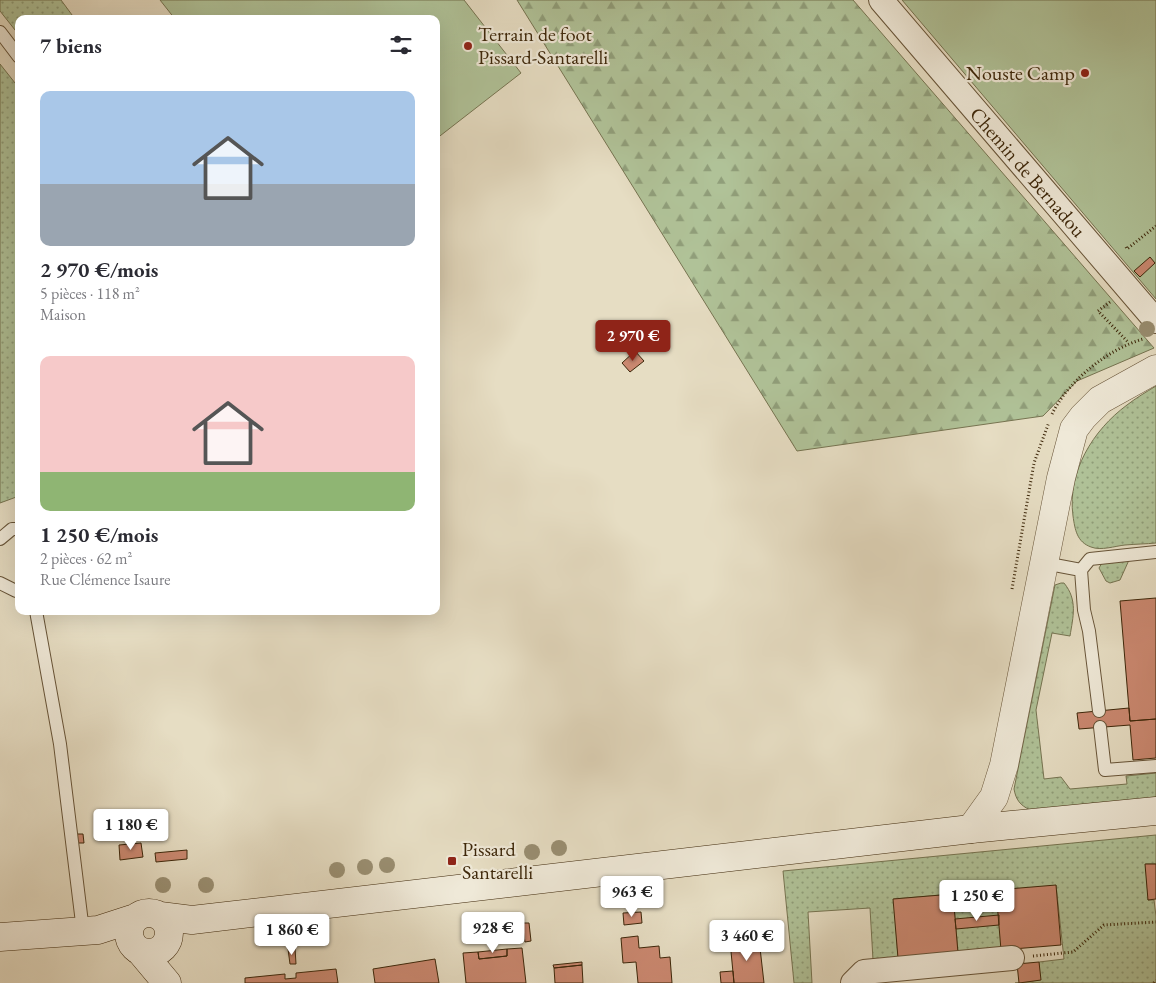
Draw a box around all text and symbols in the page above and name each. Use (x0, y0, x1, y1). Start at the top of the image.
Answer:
place label: Terrain de foot Pissard-Santarelli (478, 21, 608, 70)
icon: filters (387, 31, 415, 59)
text: 7 biens (40, 32, 102, 59)
marker: Terrain de foot Pissard-Santarelli (462, 40, 474, 52)
place label: Nouste Camp (966, 60, 1075, 86)
marker: Nouste Camp (1079, 67, 1091, 79)
street label: Chemin de Bernadou (964, 101, 1092, 243)
icon: home (183, 123, 273, 213)
text: 2 970 €/mois (40, 256, 158, 283)
text: 5 pièces · 118 m² (40, 283, 140, 304)
text: Maison (40, 304, 86, 325)
pin: 2 970 € (587, 320, 679, 362)
text: 2 970 € (606, 325, 660, 346)
icon: home (183, 388, 273, 478)
text: 1 250 €/mois (40, 521, 158, 548)
text: 2 pièces · 62 m² (40, 548, 132, 569)
text: Rue Clémence Isaure (40, 569, 171, 590)
pin: 1 180 € (85, 808, 177, 851)
text: 1 180 € (104, 814, 158, 835)
place label: Pissard Santarelli (462, 836, 533, 885)
marker: Pissard Santarelli (446, 855, 458, 867)
pin: 963 € (597, 876, 667, 918)
pin: 1 250 € (931, 880, 1023, 922)
text: 963 € (612, 881, 653, 902)
text: 1 250 € (950, 885, 1004, 906)
pin: 928 € (458, 912, 528, 954)
pin: 1 860 € (246, 914, 338, 956)
text: 928 € (473, 917, 514, 938)
text: 1 860 € (265, 919, 319, 940)
pin: 3 460 € (701, 920, 793, 962)
text: 3 460 € (720, 925, 774, 946)

